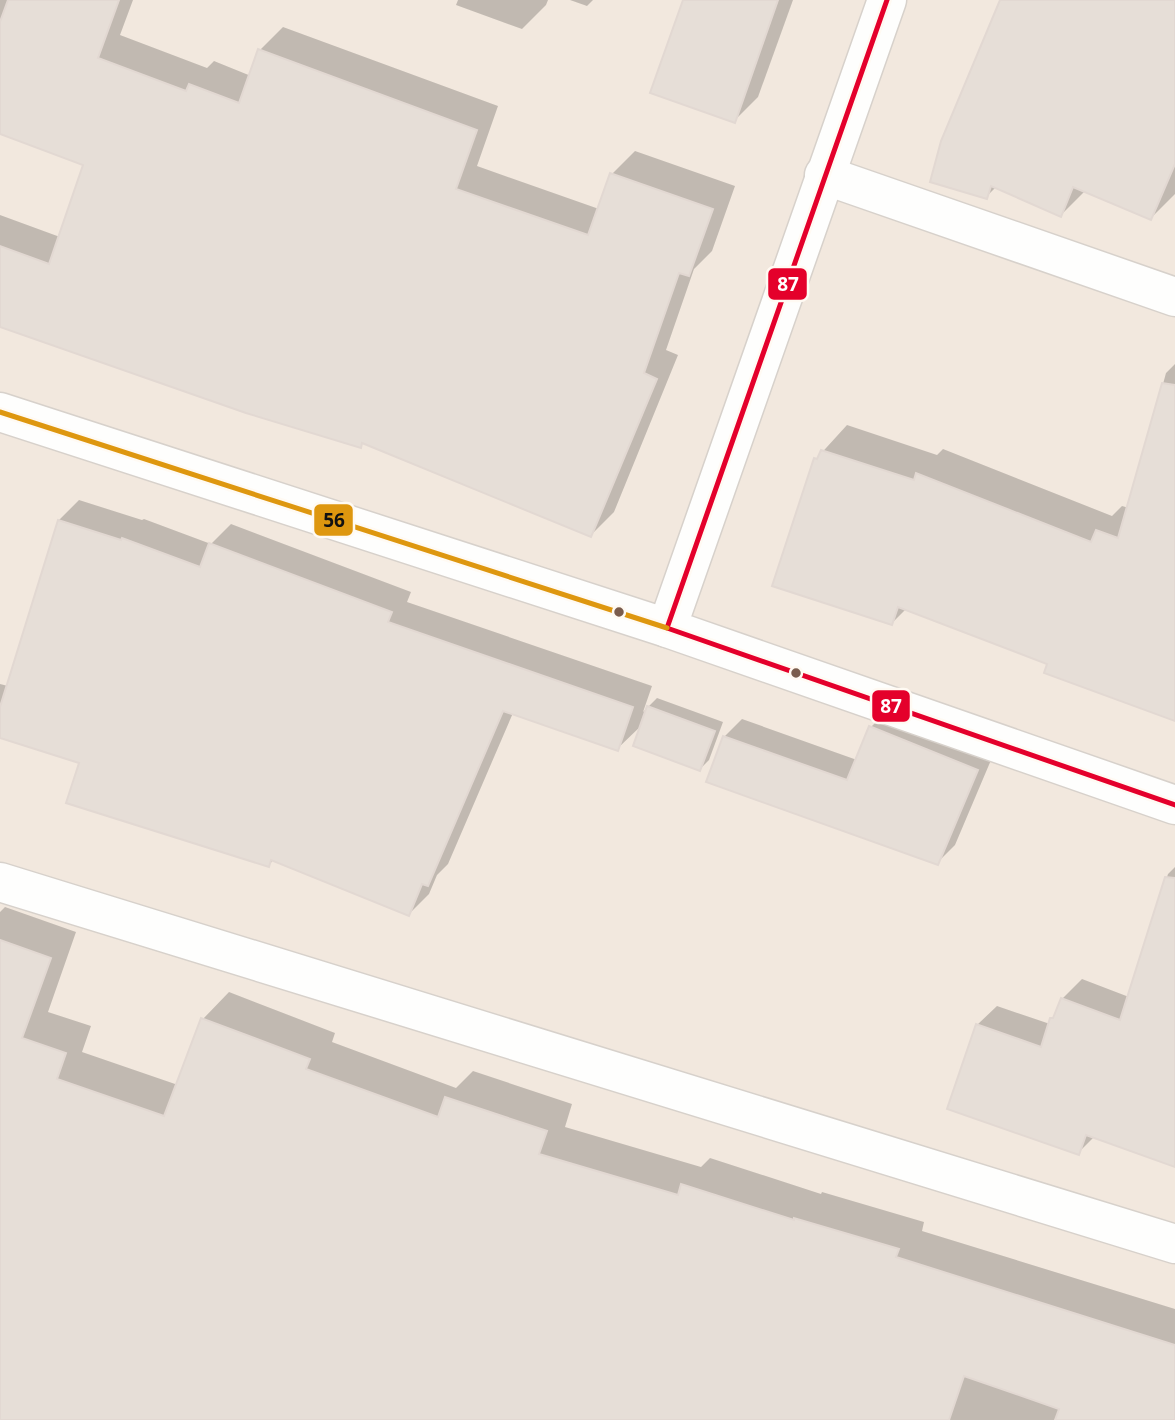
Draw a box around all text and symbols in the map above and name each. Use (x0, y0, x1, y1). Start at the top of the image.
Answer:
line badge: 87 (767, 267, 808, 301)
text: 87 (777, 271, 799, 297)
line badge: 56 (313, 503, 354, 537)
text: 56 (323, 507, 345, 533)
unlabelled marker (612, 605, 626, 619)
unlabelled marker (789, 666, 803, 680)
line badge: 87 (871, 689, 911, 723)
text: 87 (880, 693, 902, 719)

